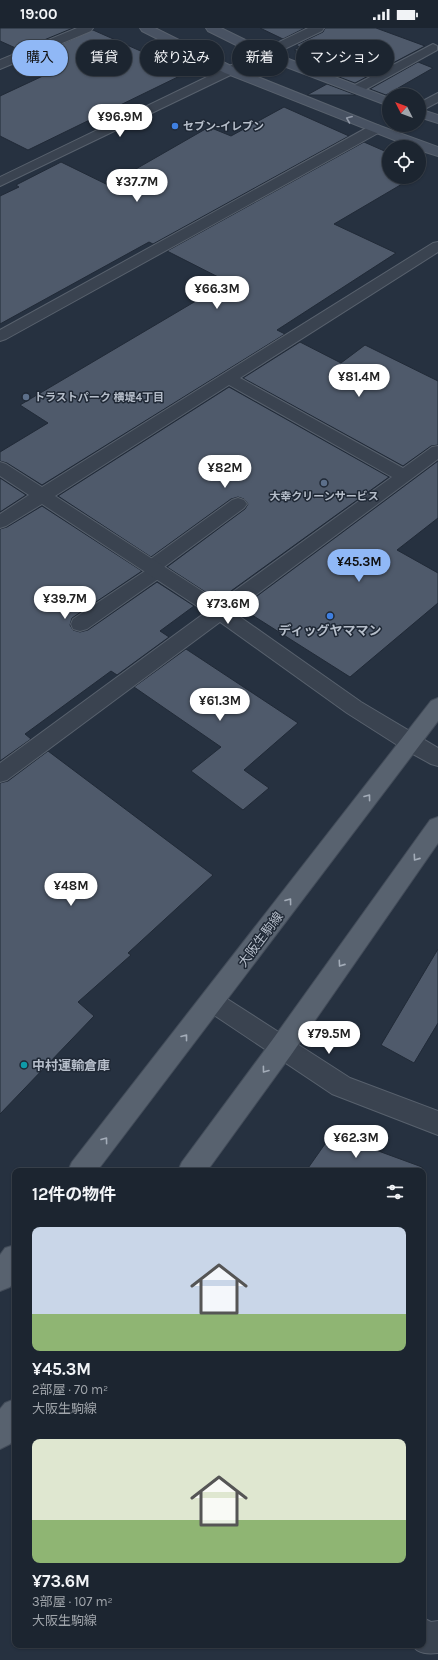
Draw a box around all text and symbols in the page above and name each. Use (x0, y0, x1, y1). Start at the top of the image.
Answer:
text: 19:00 (20, 5, 58, 23)
chip: 購入 (12, 40, 68, 76)
chip: 賃貸 (76, 40, 132, 76)
chip: 絞り込み (140, 40, 224, 76)
chip: 新着 (232, 40, 288, 76)
chip: マンション (296, 40, 394, 76)
north arrow (382, 88, 426, 132)
map controls (382, 88, 426, 184)
pin: ¥96.9M (87, 104, 153, 138)
text: ¥96.9M (97, 109, 143, 124)
one-way arrow (346, 115, 353, 123)
place label: セブン-イレブン (183, 120, 264, 133)
marker: セブン-イレブン (170, 121, 180, 131)
button: locate (382, 140, 426, 184)
pin: ¥37.7M (104, 169, 170, 203)
text: ¥37.7M (116, 174, 158, 189)
pin: ¥66.3M (184, 276, 250, 310)
text: ¥66.3M (194, 281, 240, 296)
pin: ¥81.4M (326, 364, 392, 398)
text: ¥81.4M (338, 369, 380, 384)
place label: トラストパーク 横堤4丁目 (34, 391, 164, 404)
marker: トラストパーク 横堤4丁目 (21, 392, 31, 402)
pin: ¥82M (201, 455, 249, 489)
text: ¥82M (207, 460, 243, 475)
marker: 大幸クリーンサービス (319, 478, 329, 488)
place label: 大幸クリーンサービス (269, 490, 379, 503)
pin: ¥45.3M (326, 549, 392, 583)
text: ¥45.3M (336, 554, 382, 569)
pin: ¥39.7M (32, 586, 98, 620)
text: ¥39.7M (43, 591, 87, 606)
pin: ¥73.6M (195, 591, 261, 625)
text: ¥73.6M (206, 596, 250, 611)
marker: ディッグヤママン (325, 611, 335, 621)
place label: ディッグヤママン (278, 623, 382, 638)
pin: ¥61.3M (187, 688, 253, 722)
text: ¥61.3M (199, 693, 241, 708)
one-way arrow (363, 795, 370, 802)
one-way arrow (413, 854, 420, 861)
pin: ¥48M (47, 873, 95, 907)
text: ¥48M (53, 878, 89, 893)
one-way arrow (285, 898, 292, 905)
street label: 大阪生駒線 (235, 909, 286, 970)
one-way arrow (338, 960, 345, 967)
pin: ¥79.5M (296, 1021, 362, 1055)
text: ¥79.5M (307, 1026, 351, 1041)
one-way arrow (180, 1035, 187, 1042)
place label: 中村運輸倉庫 (32, 1058, 110, 1073)
marker: 中村運輸倉庫 (19, 1060, 29, 1070)
one-way arrow (262, 1066, 270, 1073)
pin: ¥62.3M (323, 1125, 389, 1159)
text: ¥62.3M (333, 1130, 379, 1145)
one-way arrow (100, 1137, 108, 1144)
icon: filters (384, 1181, 406, 1203)
text: 12件の物件 (32, 1184, 116, 1204)
icon: home (183, 1253, 255, 1325)
text: ¥45.3M (32, 1359, 91, 1379)
text: 2部屋 · 70 m² (32, 1382, 108, 1397)
text: 大阪生駒線 (32, 1401, 97, 1416)
icon: home (183, 1465, 255, 1537)
text: ¥73.6M (32, 1571, 90, 1591)
text: 3部屋 · 107 m² (32, 1594, 113, 1609)
text: 大阪生駒線 (32, 1613, 97, 1628)

